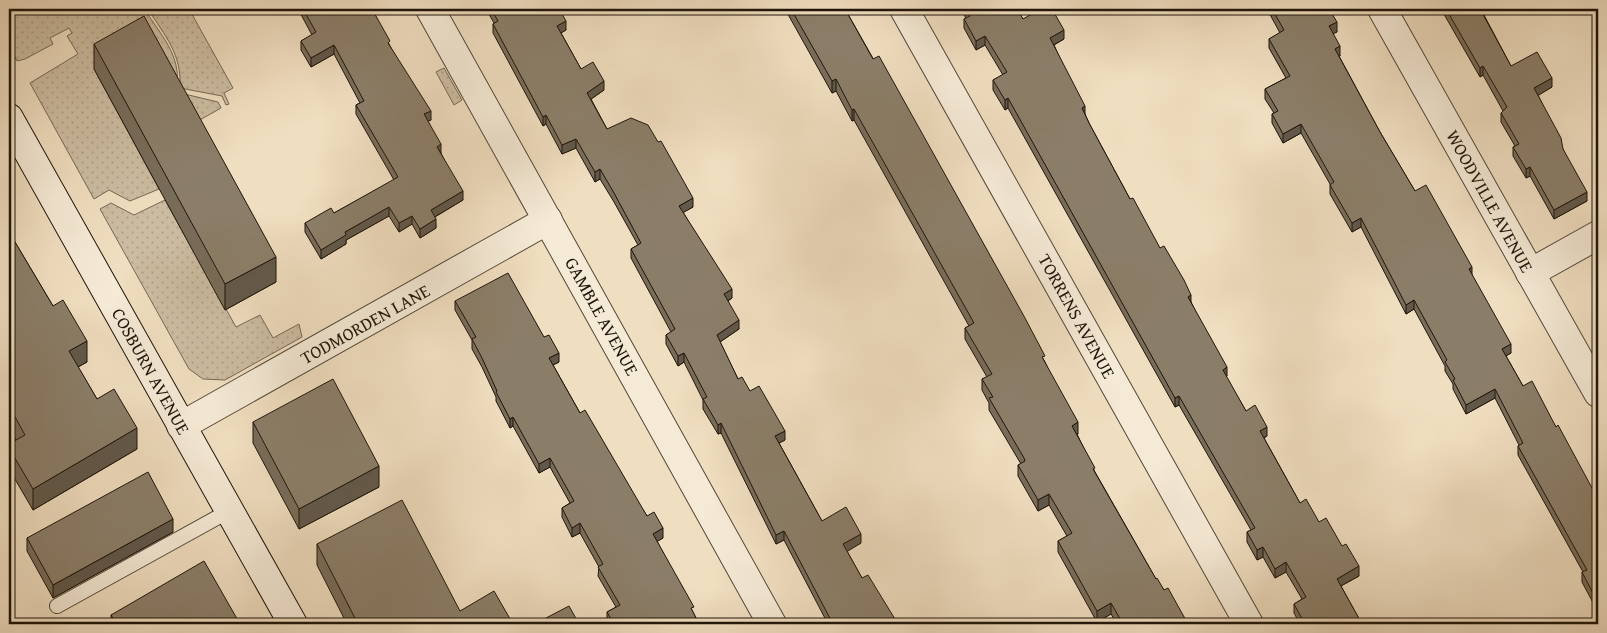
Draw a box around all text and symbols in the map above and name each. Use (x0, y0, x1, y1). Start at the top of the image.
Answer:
street label: WOODVILLE AVENUE (1440, 125, 1540, 277)
street label: TORRENS AVENUE (1032, 249, 1122, 383)
street label: GAMBLE AVENUE (558, 252, 646, 380)
street label: TODMORDEN LANE (295, 277, 435, 371)
street label: COSBURN AVENUE (105, 303, 197, 439)

